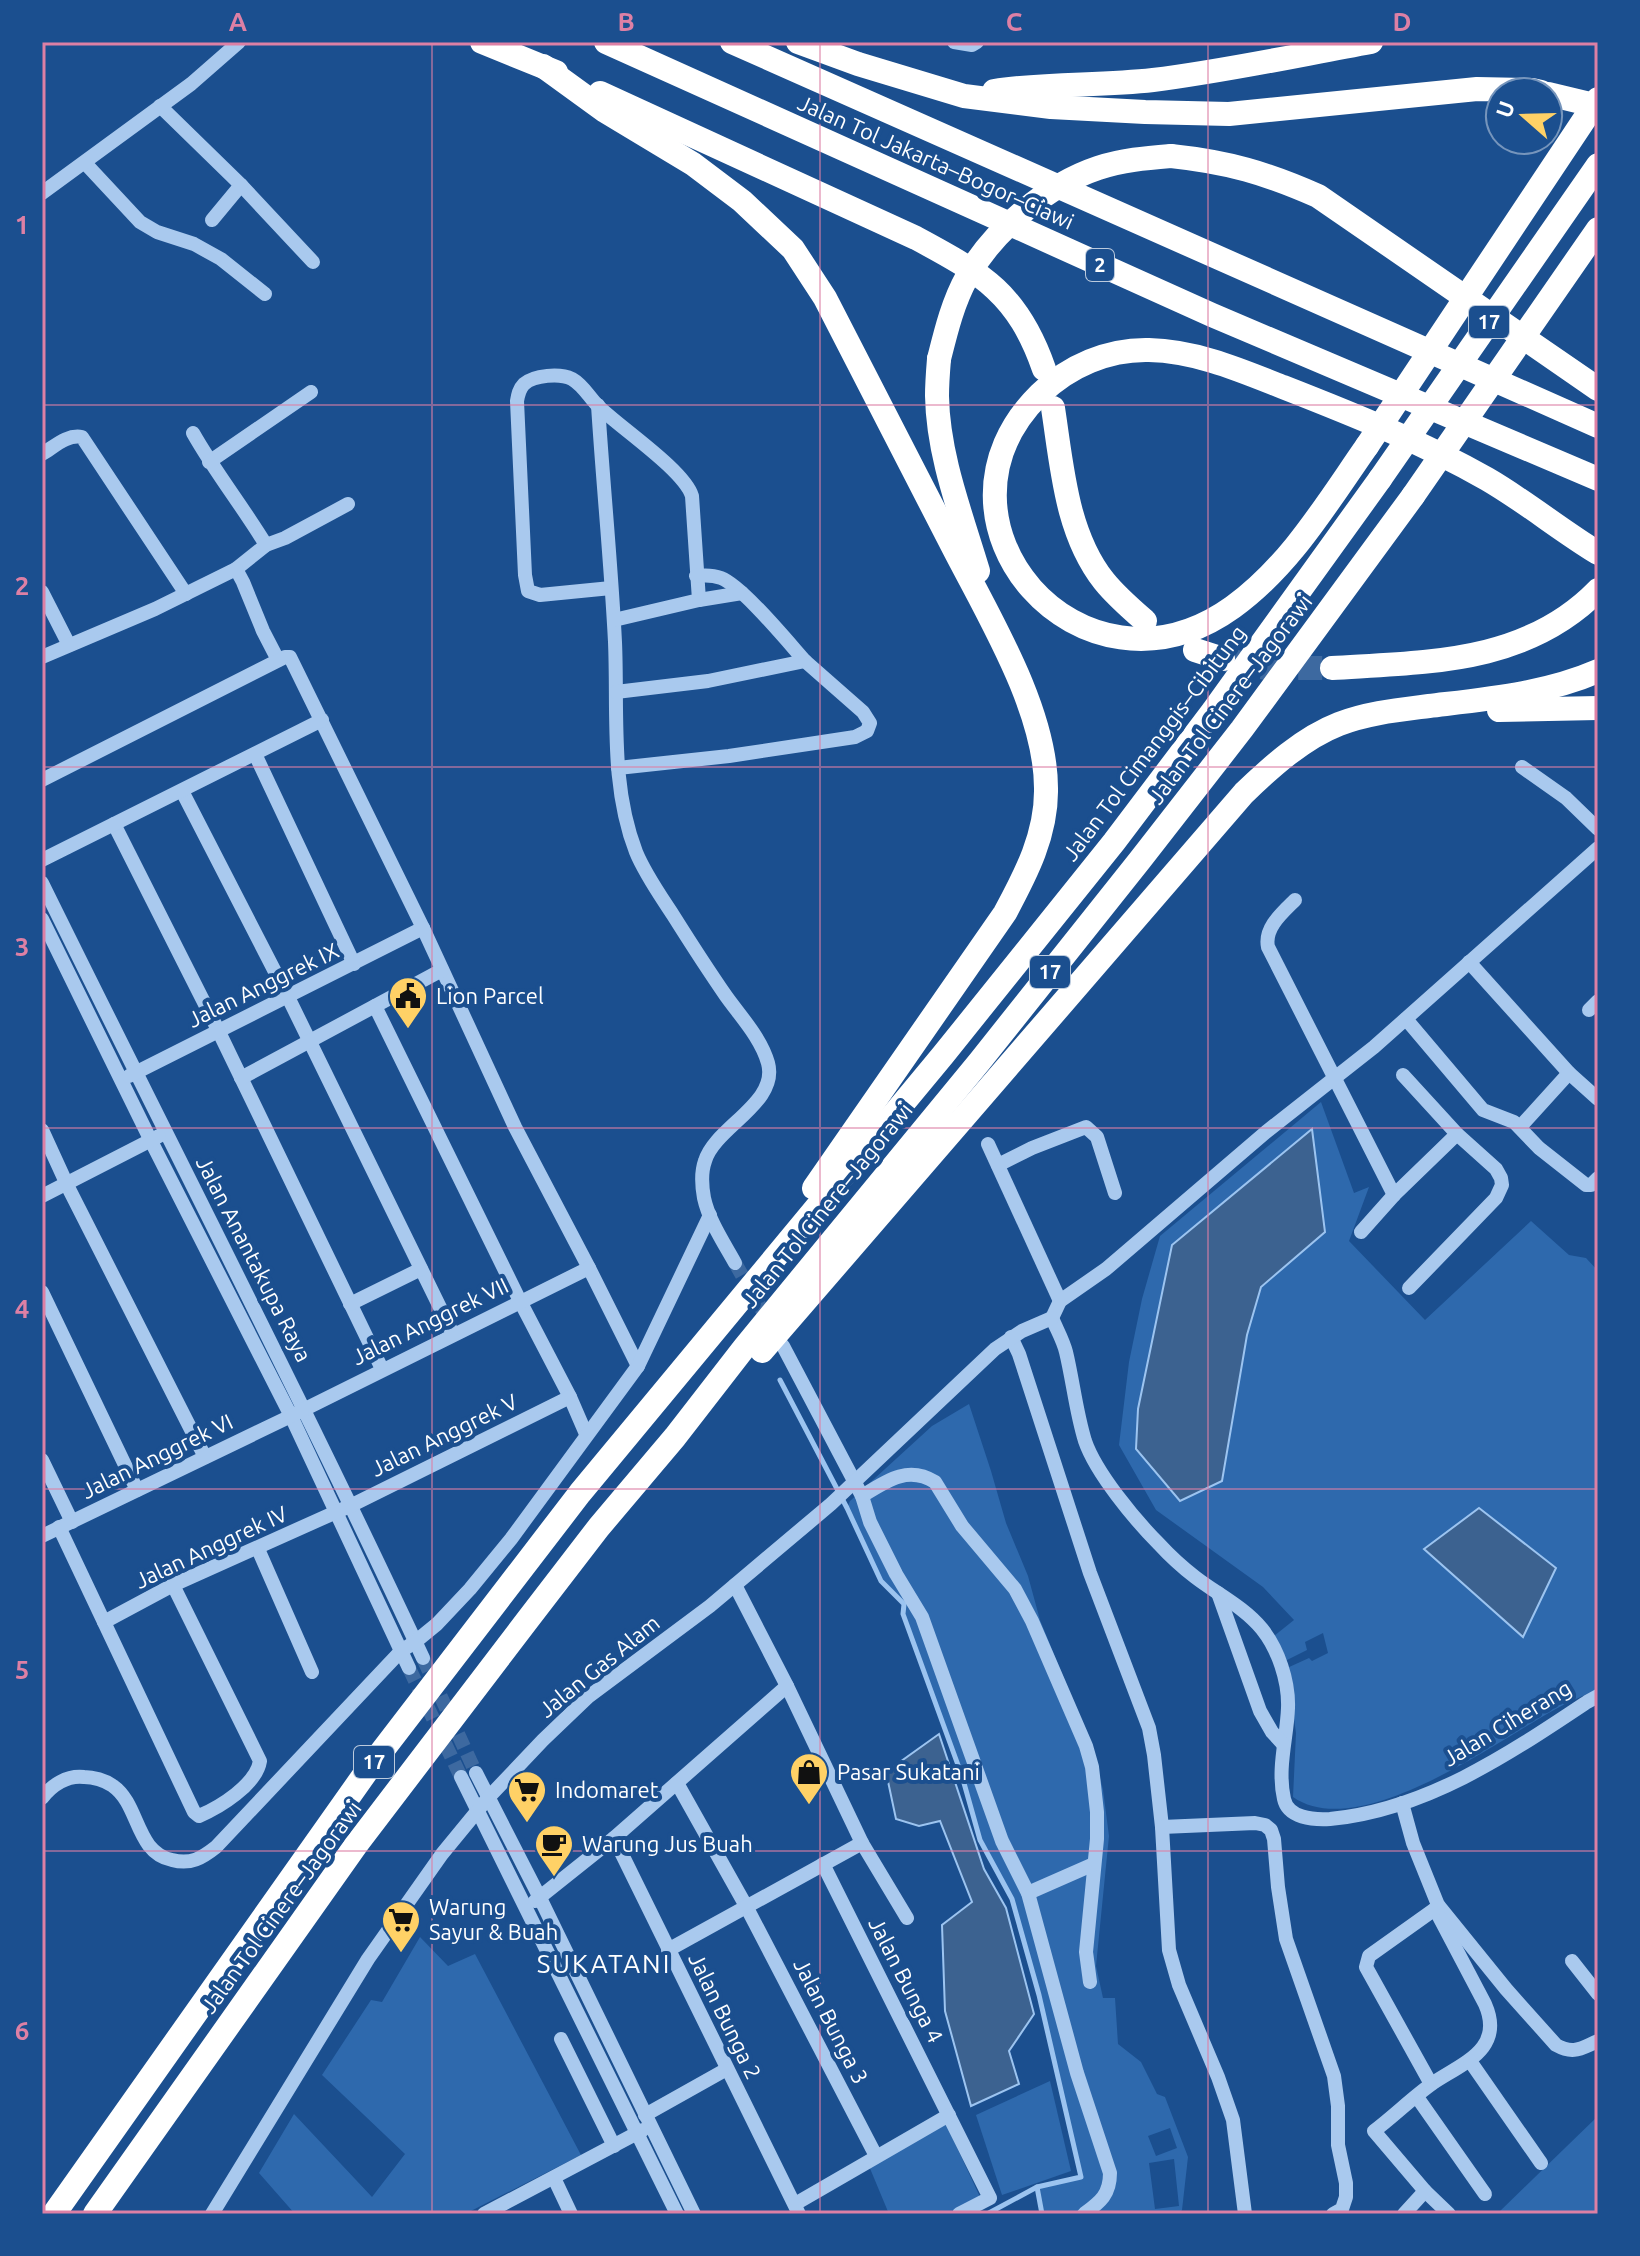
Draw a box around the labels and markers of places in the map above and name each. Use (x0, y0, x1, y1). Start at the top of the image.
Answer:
public building icon: Lion Parcel (387, 975, 429, 1030)
place label: Lion Parcel (436, 983, 544, 1008)
shop icon: Pasar Sukatani (788, 1751, 830, 1806)
place label: Pasar Sukatani (837, 1759, 980, 1784)
supermarket icon: Indomaret (506, 1769, 548, 1824)
place label: Indomaret (555, 1777, 659, 1802)
cafe icon: Warung Jus Buah (533, 1823, 575, 1878)
place label: Warung Jus Buah (582, 1831, 753, 1856)
place label: Warung Sayur & Buah (429, 1894, 558, 1944)
supermarket icon: Warung Sayur & Buah (380, 1899, 422, 1954)

